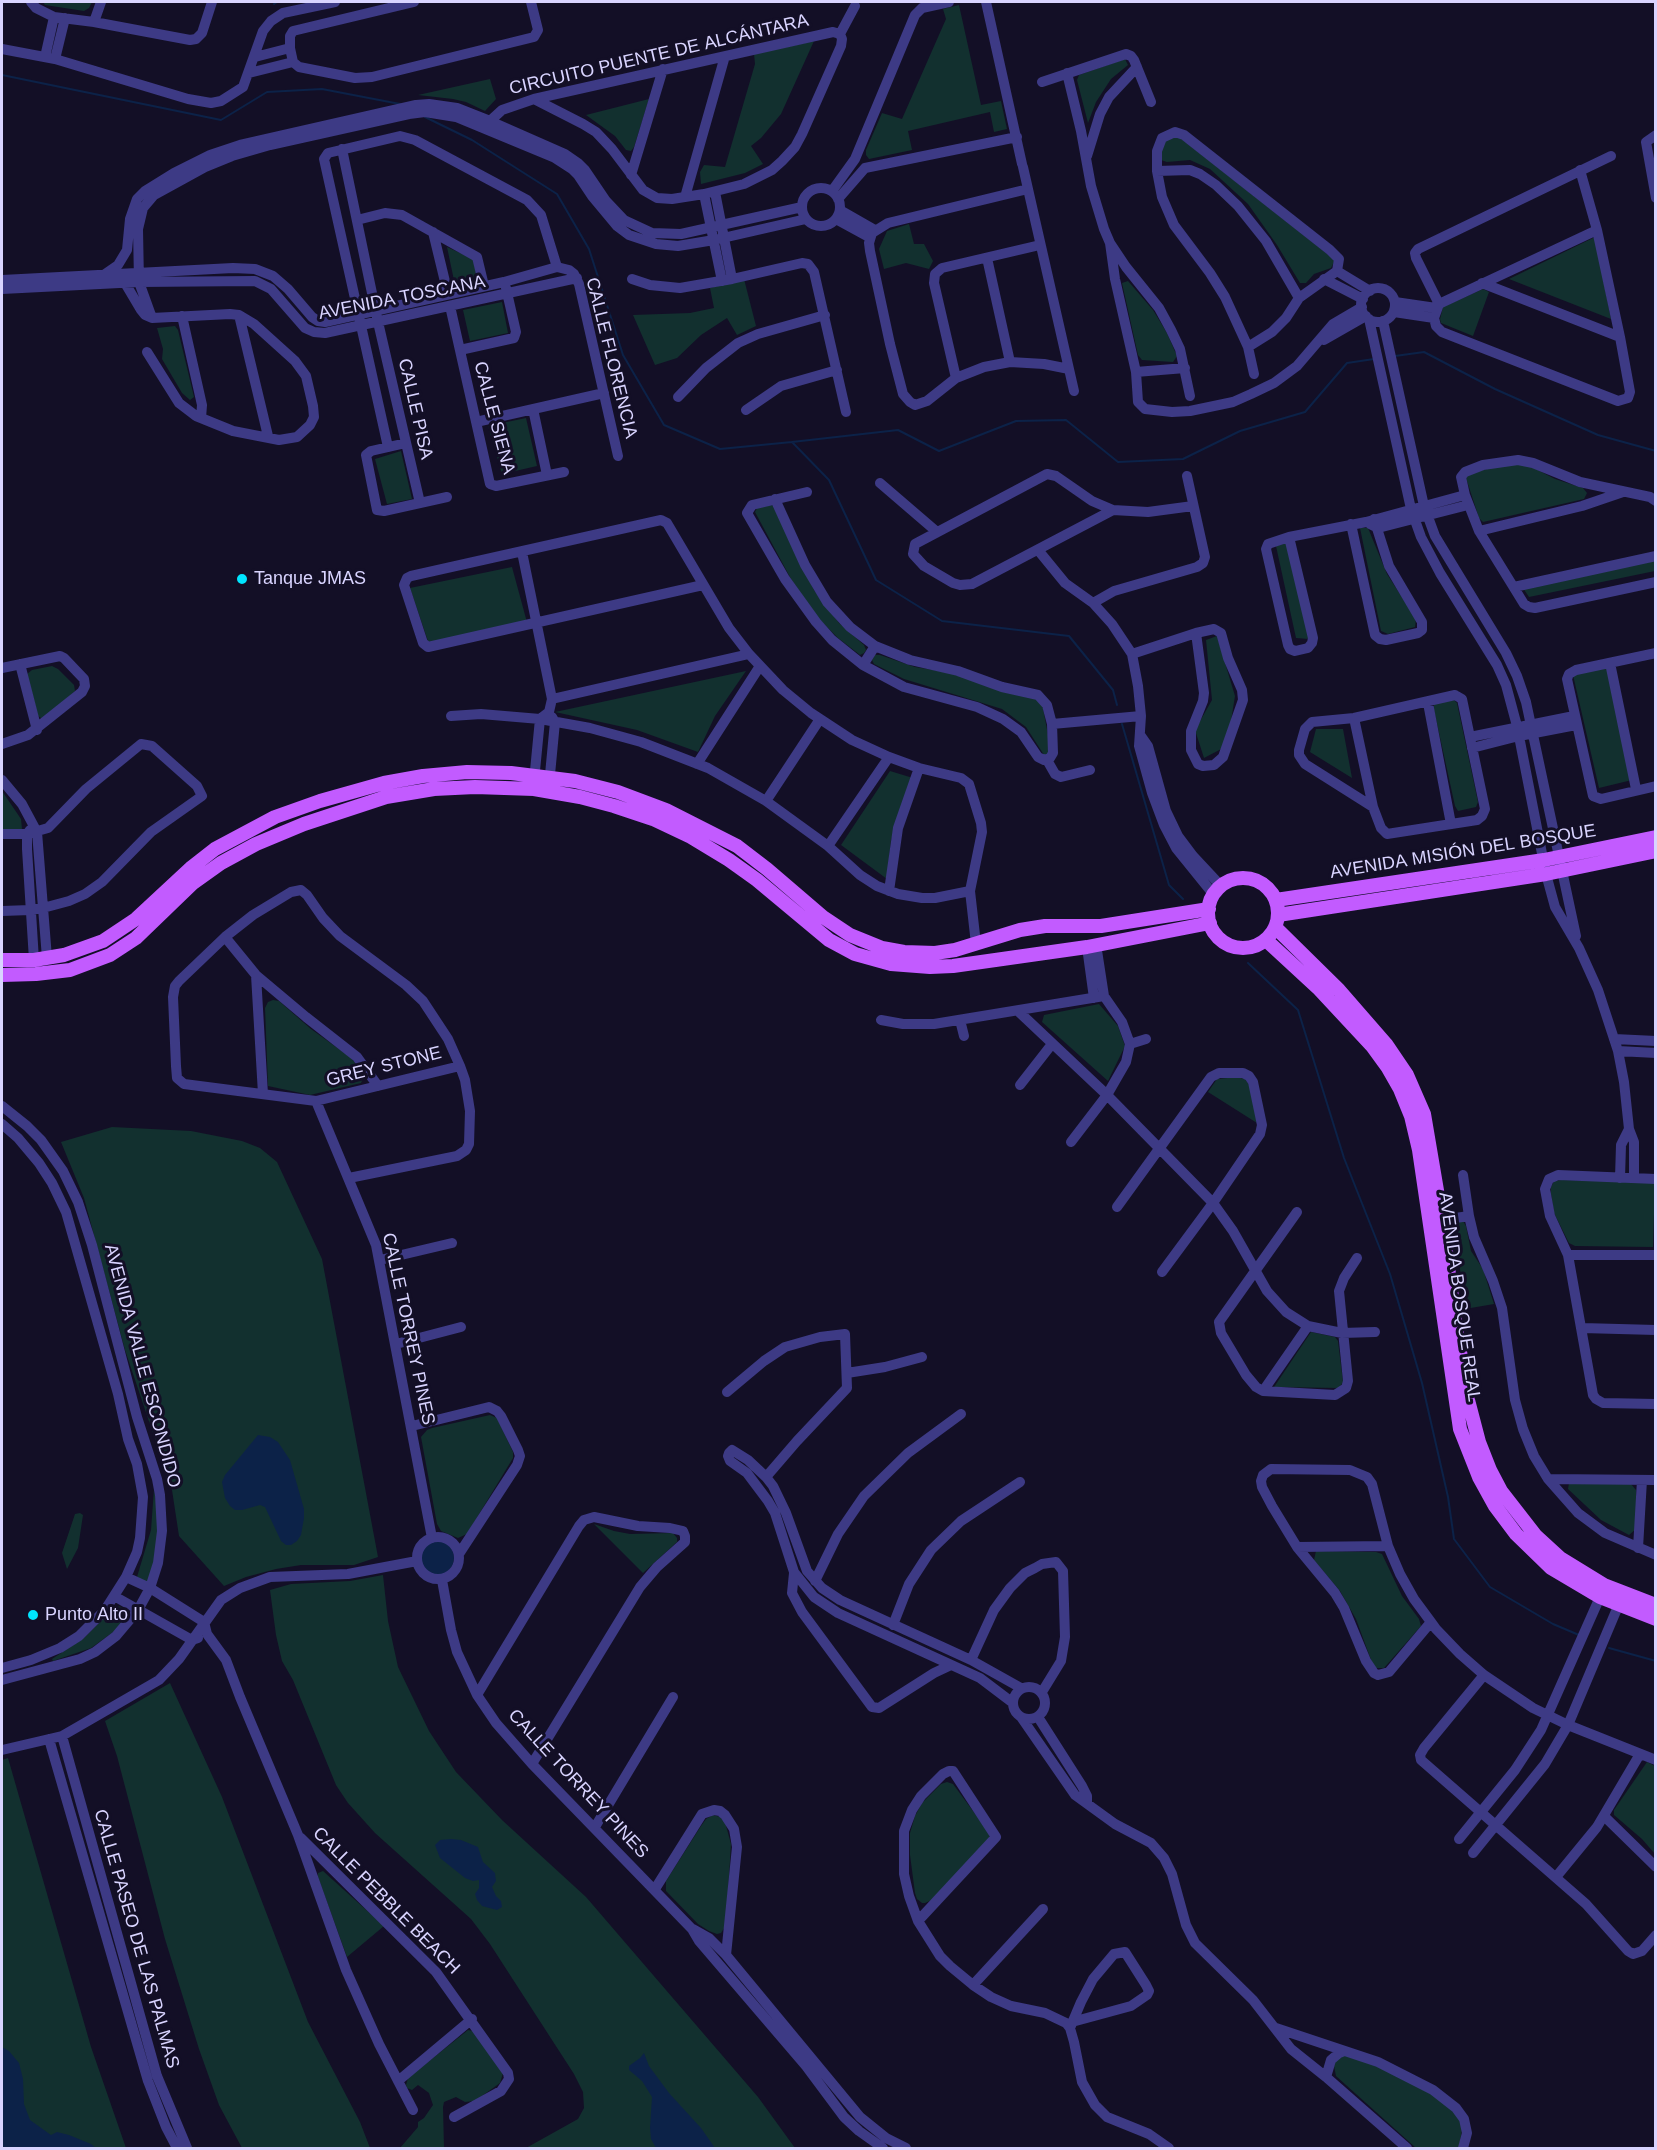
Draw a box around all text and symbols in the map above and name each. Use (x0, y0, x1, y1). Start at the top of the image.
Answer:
street label: CIRCUITO PUENTE DE ALCÁNTARA (507, 10, 811, 100)
street label: AVENIDA TOSCANA (317, 271, 487, 325)
street label: CALLE FLORENCIA (581, 275, 641, 441)
street label: CALLE PISA (393, 356, 437, 462)
street label: CALLE SIENA (469, 359, 519, 477)
place label: Tanque JMAS (254, 568, 366, 590)
marker: Tanque JMAS (235, 572, 249, 586)
street label: AVENIDA MISIÓN DEL BOSQUE (1329, 820, 1597, 884)
street label: GREY STONE (324, 1042, 444, 1092)
street label: AVENIDA BOSQUE REAL (1434, 1191, 1484, 1403)
street label: CALLE TORREY PINES (377, 1231, 439, 1427)
street label: AVENIDA VALLE ESCONDIDO (99, 1242, 185, 1490)
place label: Punto Alto II (45, 1604, 143, 1626)
marker: Punto Alto II (26, 1608, 40, 1622)
street label: CALLE TORREY PINES (503, 1705, 653, 1863)
street label: CALLE PASEO DE LAS PALMAS (89, 1807, 183, 2071)
street label: CALLE PEBBLE BEACH (308, 1823, 464, 1979)

